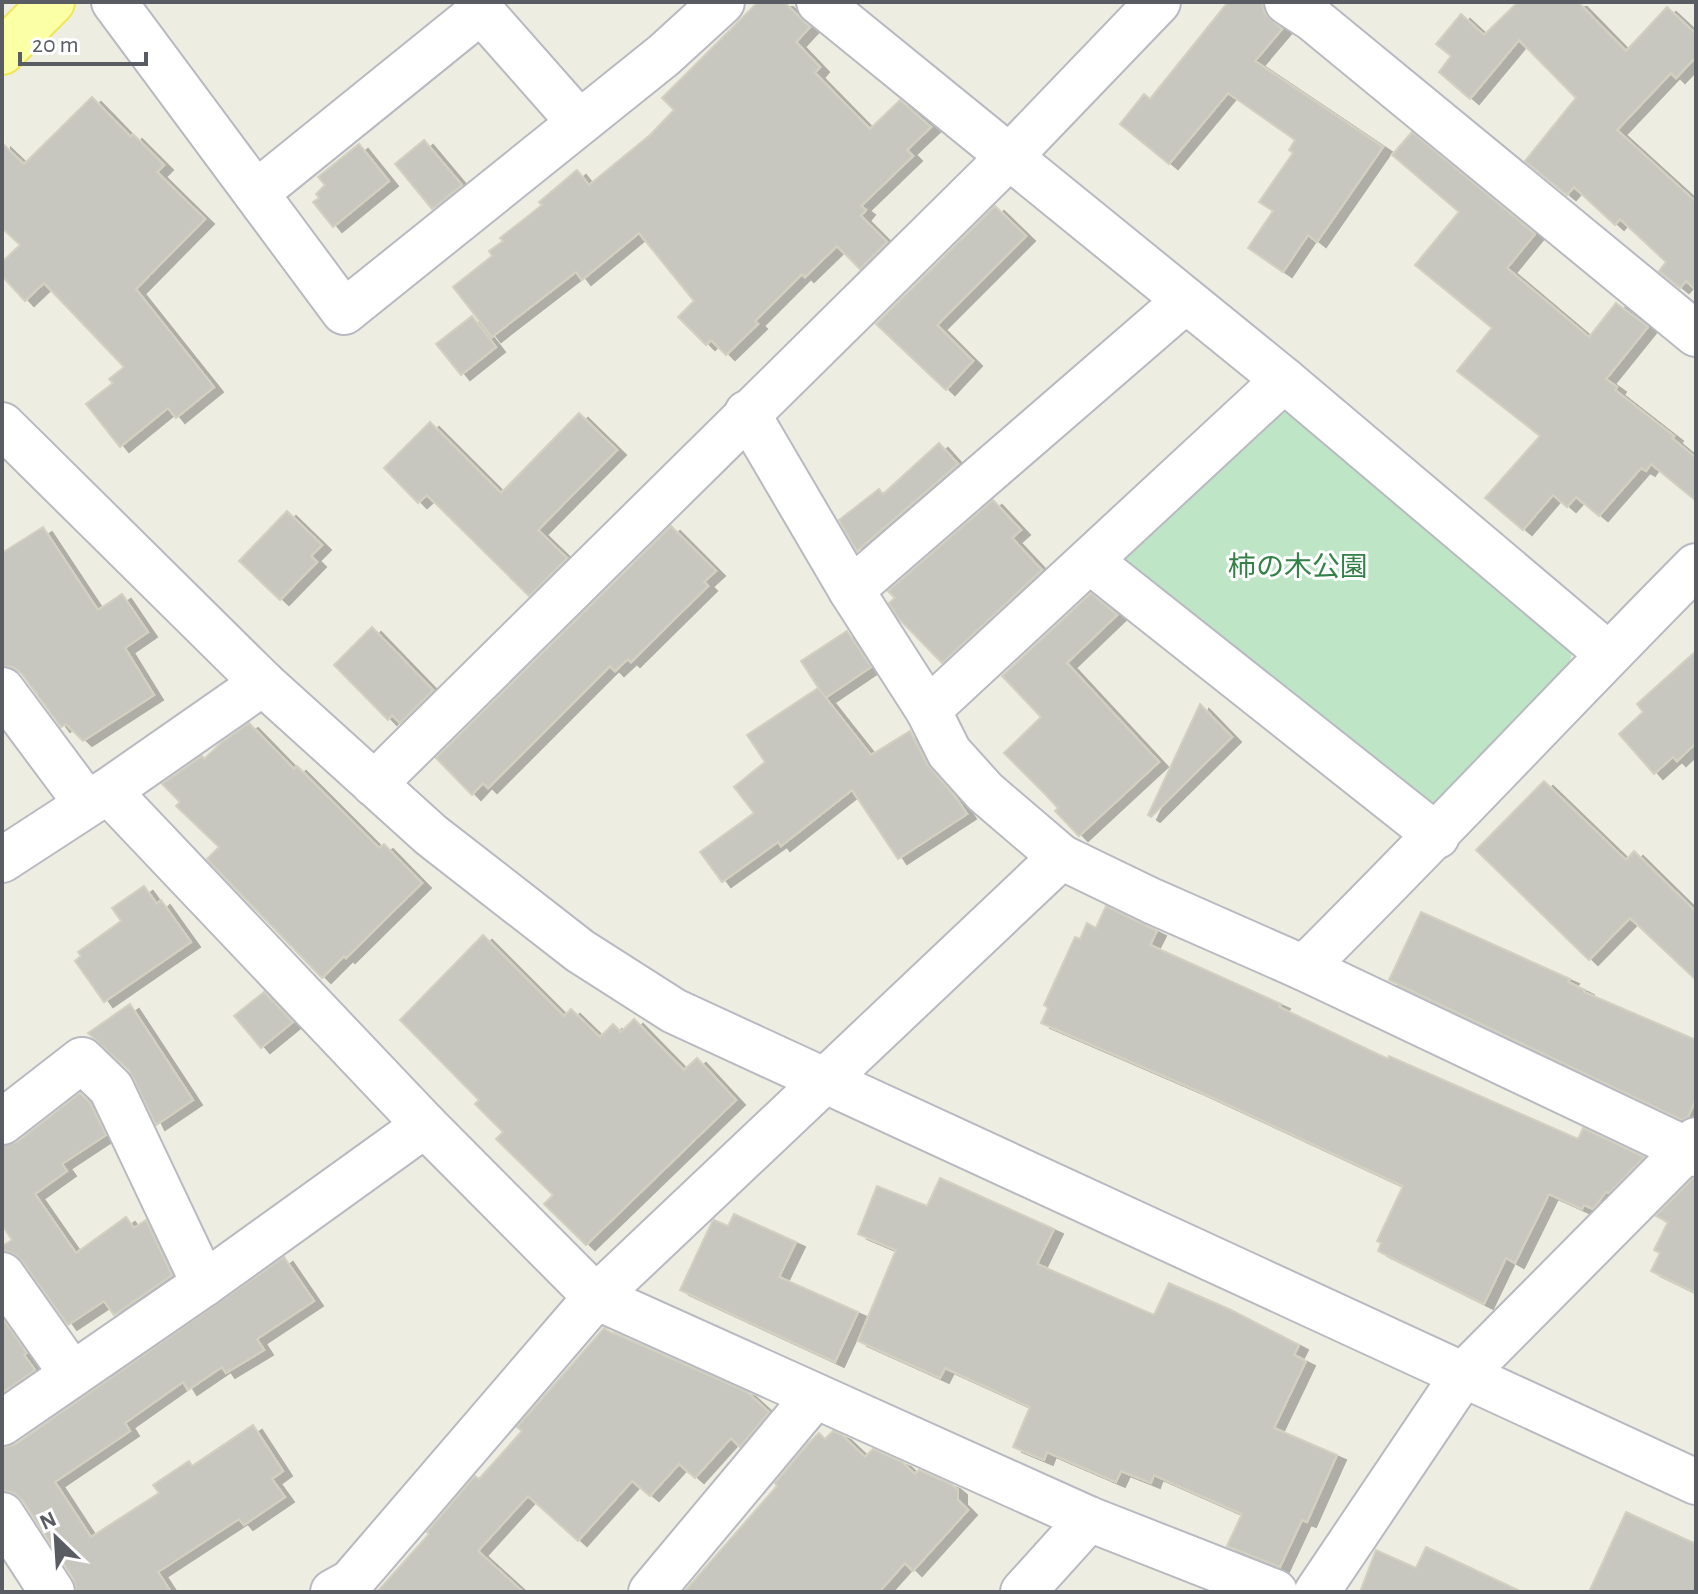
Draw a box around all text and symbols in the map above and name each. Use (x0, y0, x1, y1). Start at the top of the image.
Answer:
scale bar (20, 16, 146, 66)
text: 20 m (32, 33, 79, 57)
park label: 柿の木公園 (1228, 552, 1368, 582)
north arrow (16, 1498, 96, 1578)
text: N (36, 1508, 60, 1534)

